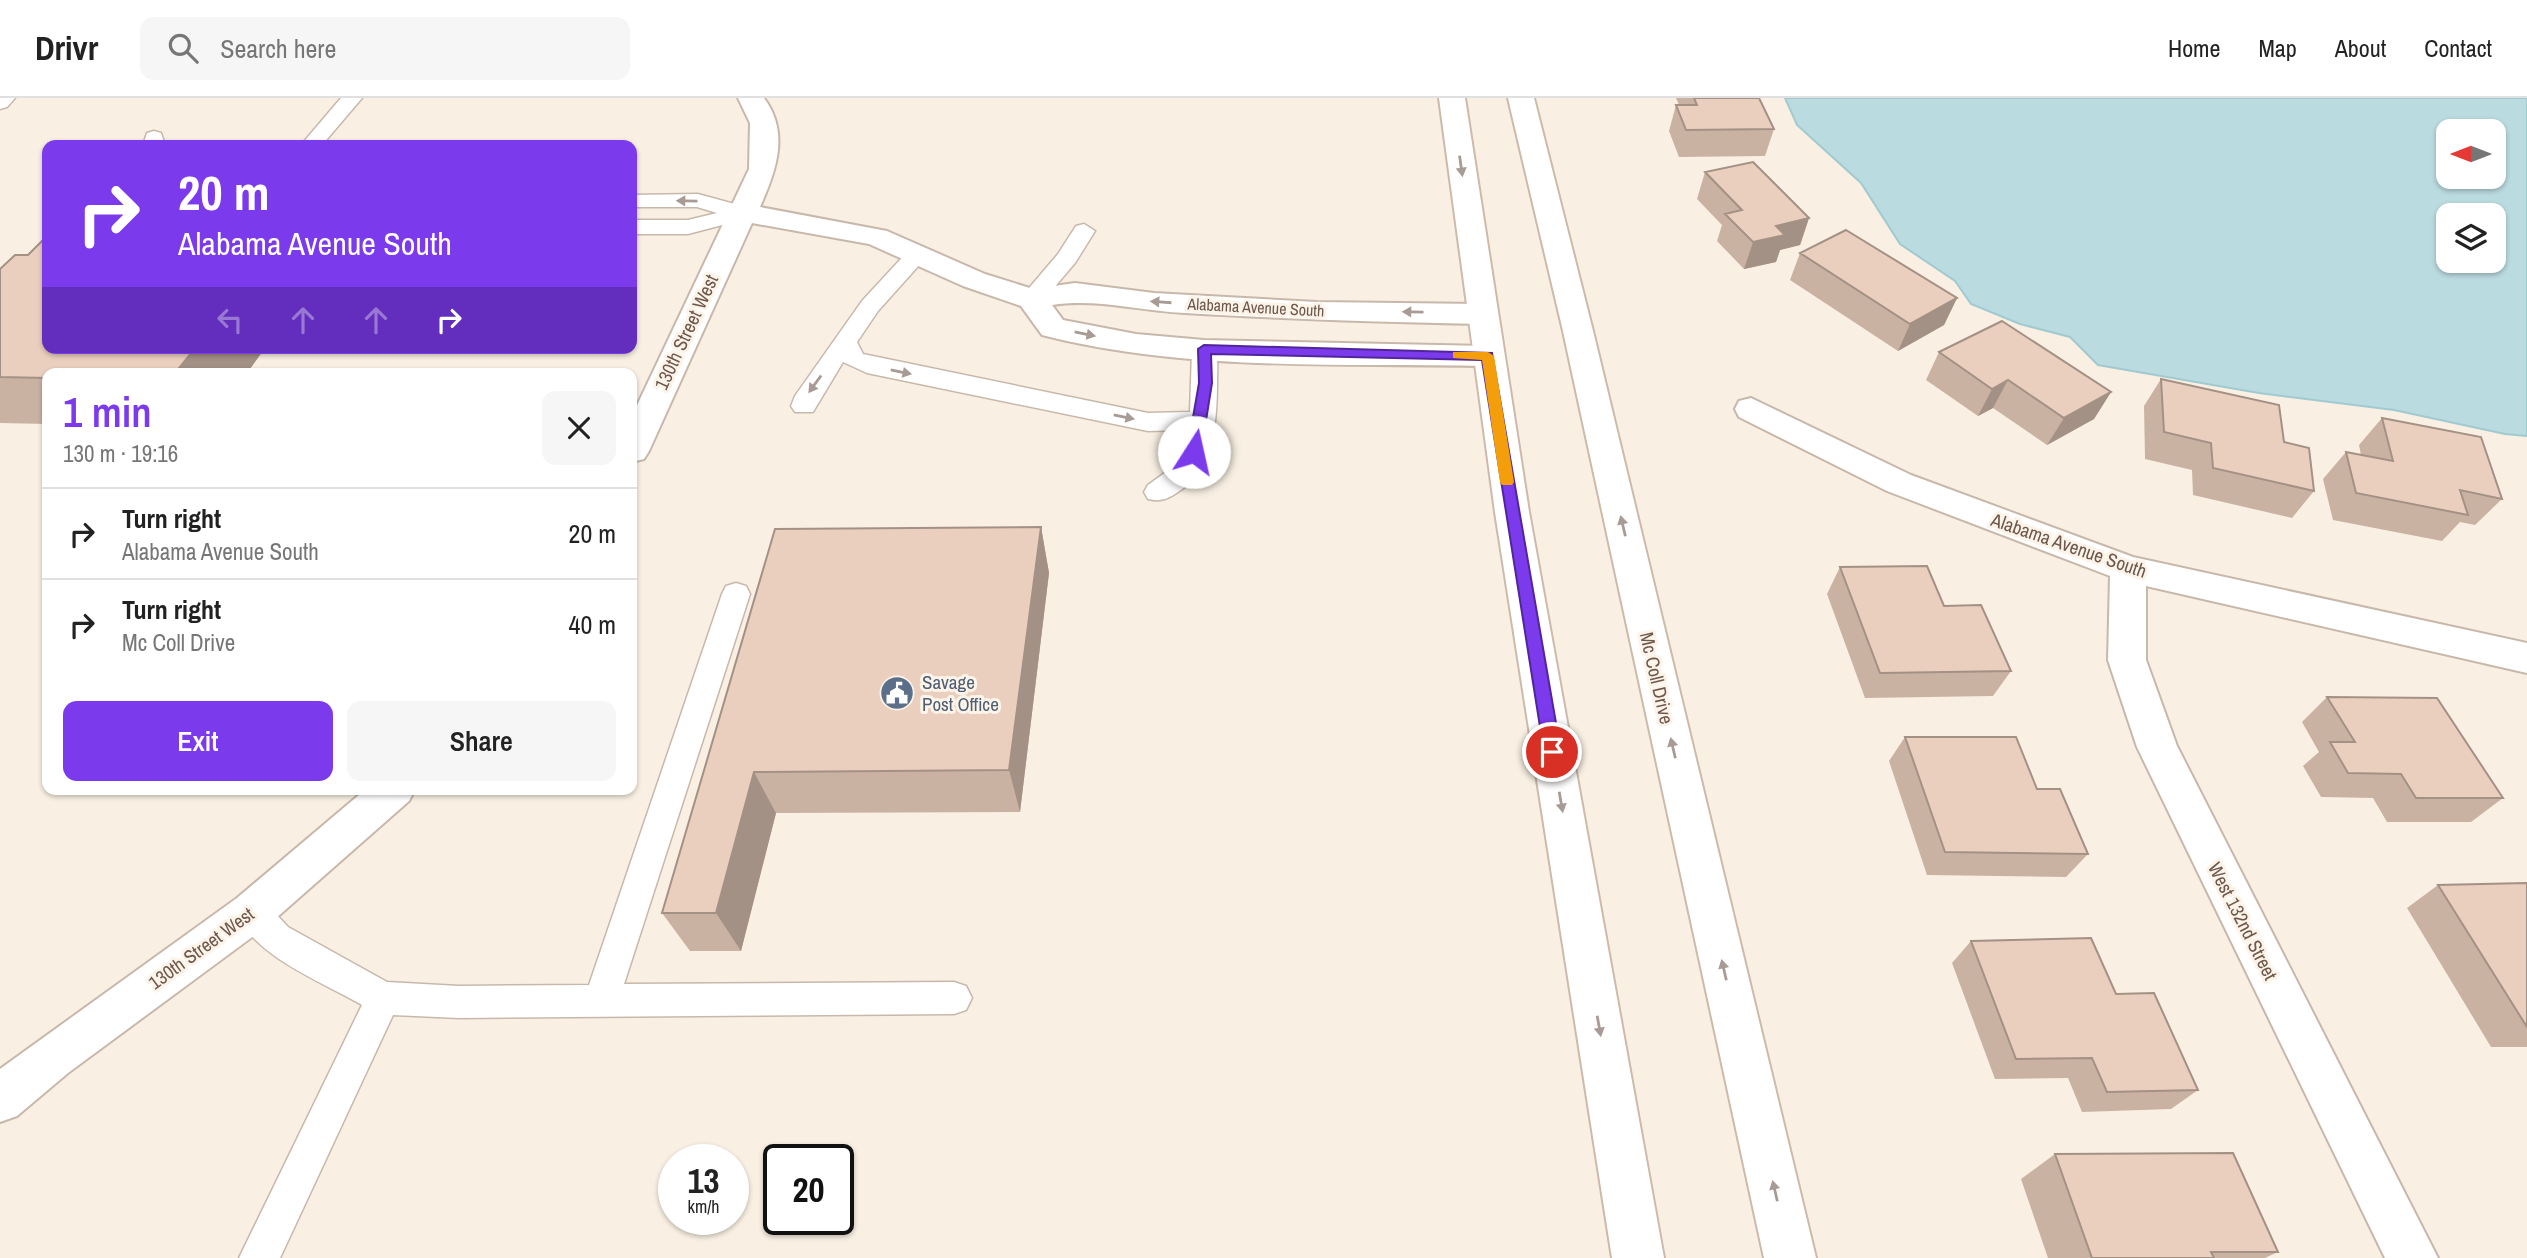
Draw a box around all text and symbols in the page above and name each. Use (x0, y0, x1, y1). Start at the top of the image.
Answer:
search box (140, 17, 630, 80)
text: Drivr (35, 26, 98, 70)
icon: search (164, 29, 202, 67)
text: Search here (220, 31, 336, 66)
text: Home (2168, 32, 2220, 64)
text: Map (2258, 32, 2297, 64)
text: About (2335, 32, 2386, 64)
text: Contact (2424, 32, 2492, 64)
north arrow (2436, 119, 2506, 189)
map controls (2436, 119, 2506, 273)
one-way arrow (1456, 155, 1467, 177)
text: 20 m (178, 159, 270, 225)
icon: right (63, 168, 154, 259)
one-way arrow (676, 195, 698, 207)
button: layers (2436, 203, 2506, 273)
text: Alabama Avenue South (178, 222, 452, 265)
street label: 130th Street West (648, 270, 724, 394)
street label: Alabama Avenue South (1186, 292, 1325, 322)
one-way arrow (1150, 296, 1172, 307)
icon: left (211, 301, 249, 339)
icon: ahead (284, 301, 322, 339)
icon: ahead (357, 301, 395, 339)
icon: right (430, 301, 468, 339)
one-way arrow (1401, 307, 1423, 318)
one-way arrow (1074, 329, 1096, 340)
one-way arrow (890, 366, 912, 377)
one-way arrow (808, 375, 822, 393)
text: 1 min (63, 384, 152, 440)
button: close (542, 391, 616, 465)
one-way arrow (1113, 412, 1135, 423)
position arrow (1157, 415, 1231, 489)
text: 130 m · 19:16 (63, 438, 178, 469)
text: Turn right (122, 501, 221, 536)
street label: Alabama Avenue South (1987, 506, 2150, 584)
icon: right (63, 515, 101, 553)
one-way arrow (1617, 515, 1628, 537)
text: 20 m (569, 516, 616, 551)
text: Alabama Avenue South (122, 536, 319, 567)
text: Turn right (122, 592, 221, 627)
icon: right (63, 606, 101, 644)
text: 40 m (569, 607, 616, 642)
text: Mc Coll Drive (122, 627, 235, 658)
street label: Mc Coll Drive (1634, 630, 1680, 726)
place label: Savage Post Office (922, 669, 999, 717)
public building icon: Savage Post Office (878, 674, 916, 712)
button: Exit (63, 701, 333, 781)
button: Share (347, 701, 616, 781)
pin (1522, 722, 1582, 782)
icon: arrive (1533, 733, 1571, 771)
one-way arrow (1668, 737, 1679, 759)
one-way arrow (1556, 791, 1567, 813)
street label: West 132nd Street (2202, 858, 2284, 985)
street label: 130th Street West (143, 901, 260, 995)
one-way arrow (1719, 959, 1730, 981)
one-way arrow (1594, 1015, 1605, 1037)
speed limit sign: 20 (763, 1144, 854, 1235)
text: 13 (688, 1157, 719, 1204)
one-way arrow (1769, 1180, 1780, 1202)
text: km/h (688, 1194, 720, 1219)

